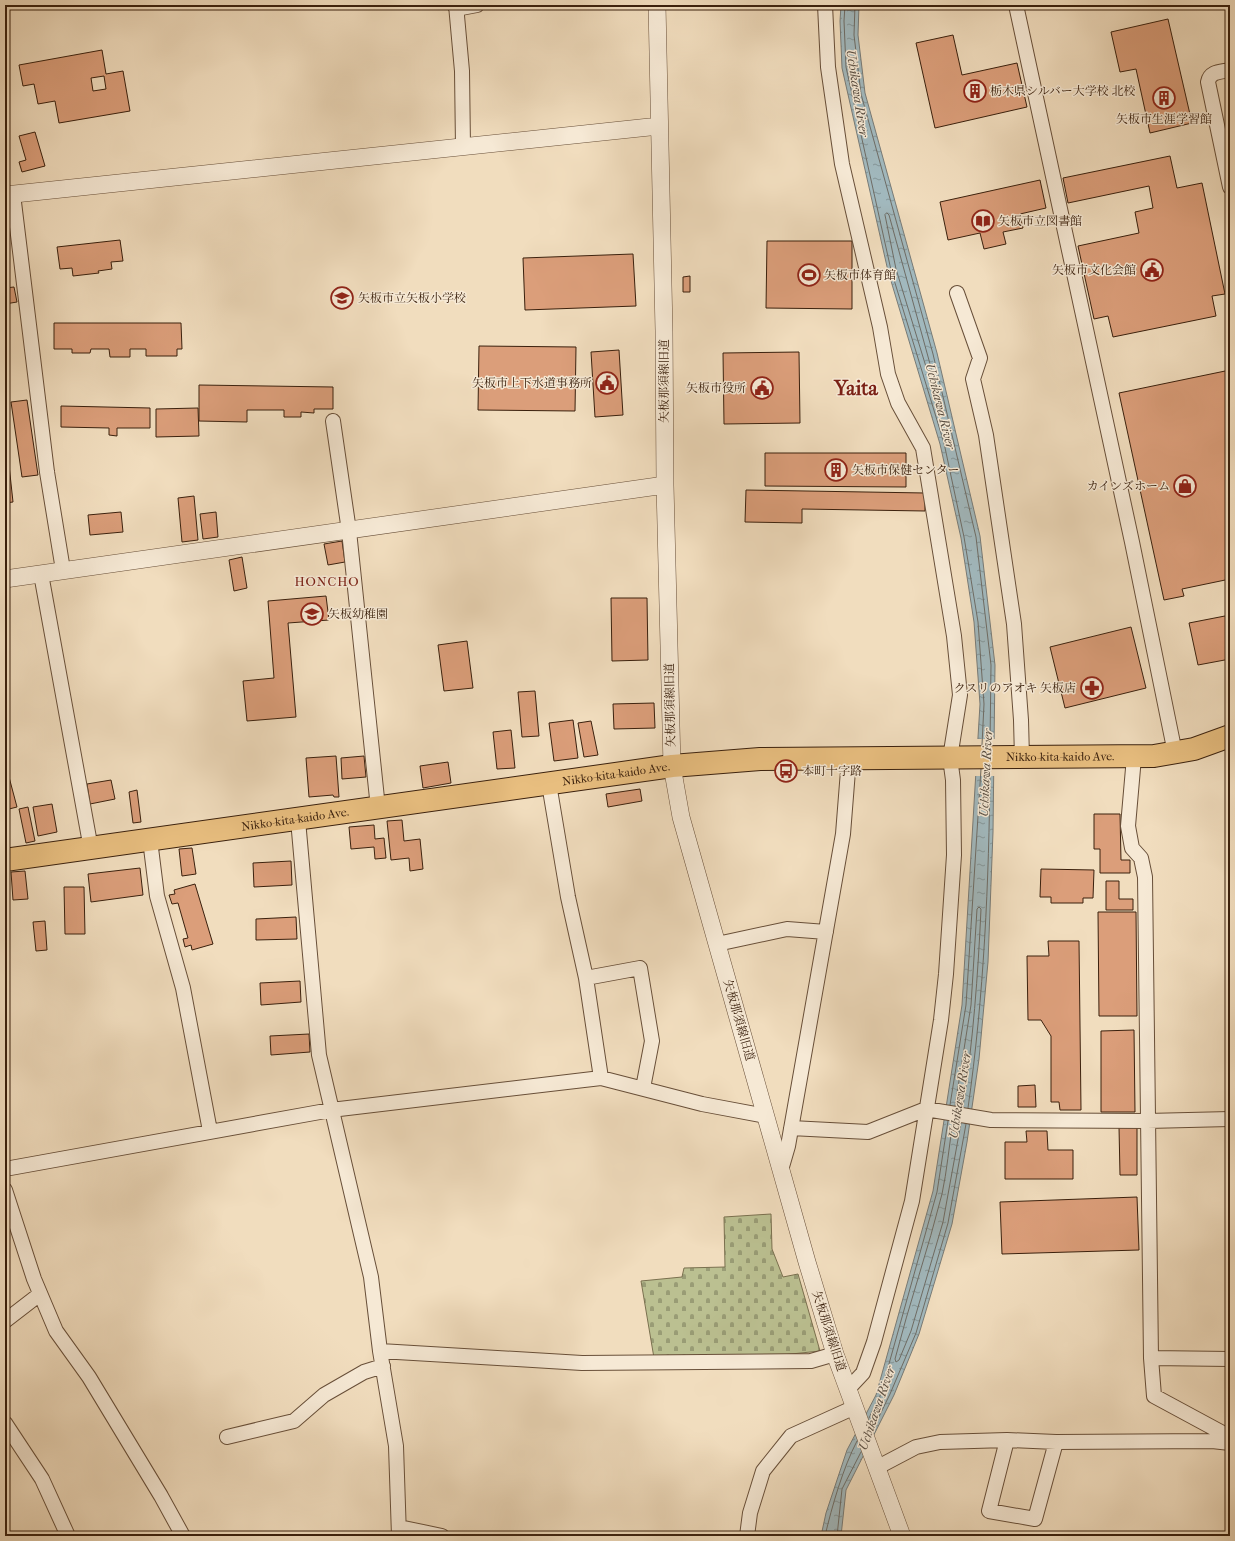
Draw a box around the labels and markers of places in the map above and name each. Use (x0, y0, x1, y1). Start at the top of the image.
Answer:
building icon: 栃木県シルバー大学校 北校 (962, 78, 988, 104)
place label: 栃木県シルバー大学校 北校 (990, 84, 1135, 98)
building icon: 矢板市生涯学習館 (1151, 85, 1177, 111)
place label: 矢板市生涯学習館 (1116, 112, 1212, 126)
library icon: 矢板市立図書館 (970, 208, 996, 234)
place label: 矢板市立図書館 (998, 214, 1082, 228)
public building icon: 矢板市文化会館 (1139, 257, 1165, 283)
sports icon: 矢板市体育館 (796, 262, 822, 288)
place label: 矢板市文化会館 (1052, 263, 1136, 277)
place label: 矢板市体育館 (824, 268, 896, 282)
school or university icon: 矢板市立矢板小学校 (329, 285, 355, 311)
place label: 矢板市立矢板小学校 (358, 291, 466, 305)
public building icon: 矢板市上下水道事務所 (594, 370, 620, 396)
public building icon: 矢板市役所 (749, 375, 775, 401)
place label: 矢板市上下水道事務所 (472, 376, 592, 390)
place label: 矢板市役所 (686, 381, 746, 395)
building icon: 矢板市保健センター (823, 457, 849, 483)
place label: 矢板市保健センター (852, 463, 960, 477)
shop icon: カインズホーム (1172, 473, 1198, 499)
place label: カインズホーム (1087, 479, 1170, 493)
school or university icon: 矢板幼稚園 (299, 601, 325, 627)
place label: 矢板幼稚園 (328, 607, 388, 621)
pharmacy icon: クスリのアオキ 矢板店 (1079, 675, 1105, 701)
place label: クスリのアオキ 矢板店 (954, 681, 1076, 695)
bus stop icon: 本町十字路 (773, 758, 799, 784)
place label: 本町十字路 (802, 764, 862, 778)

